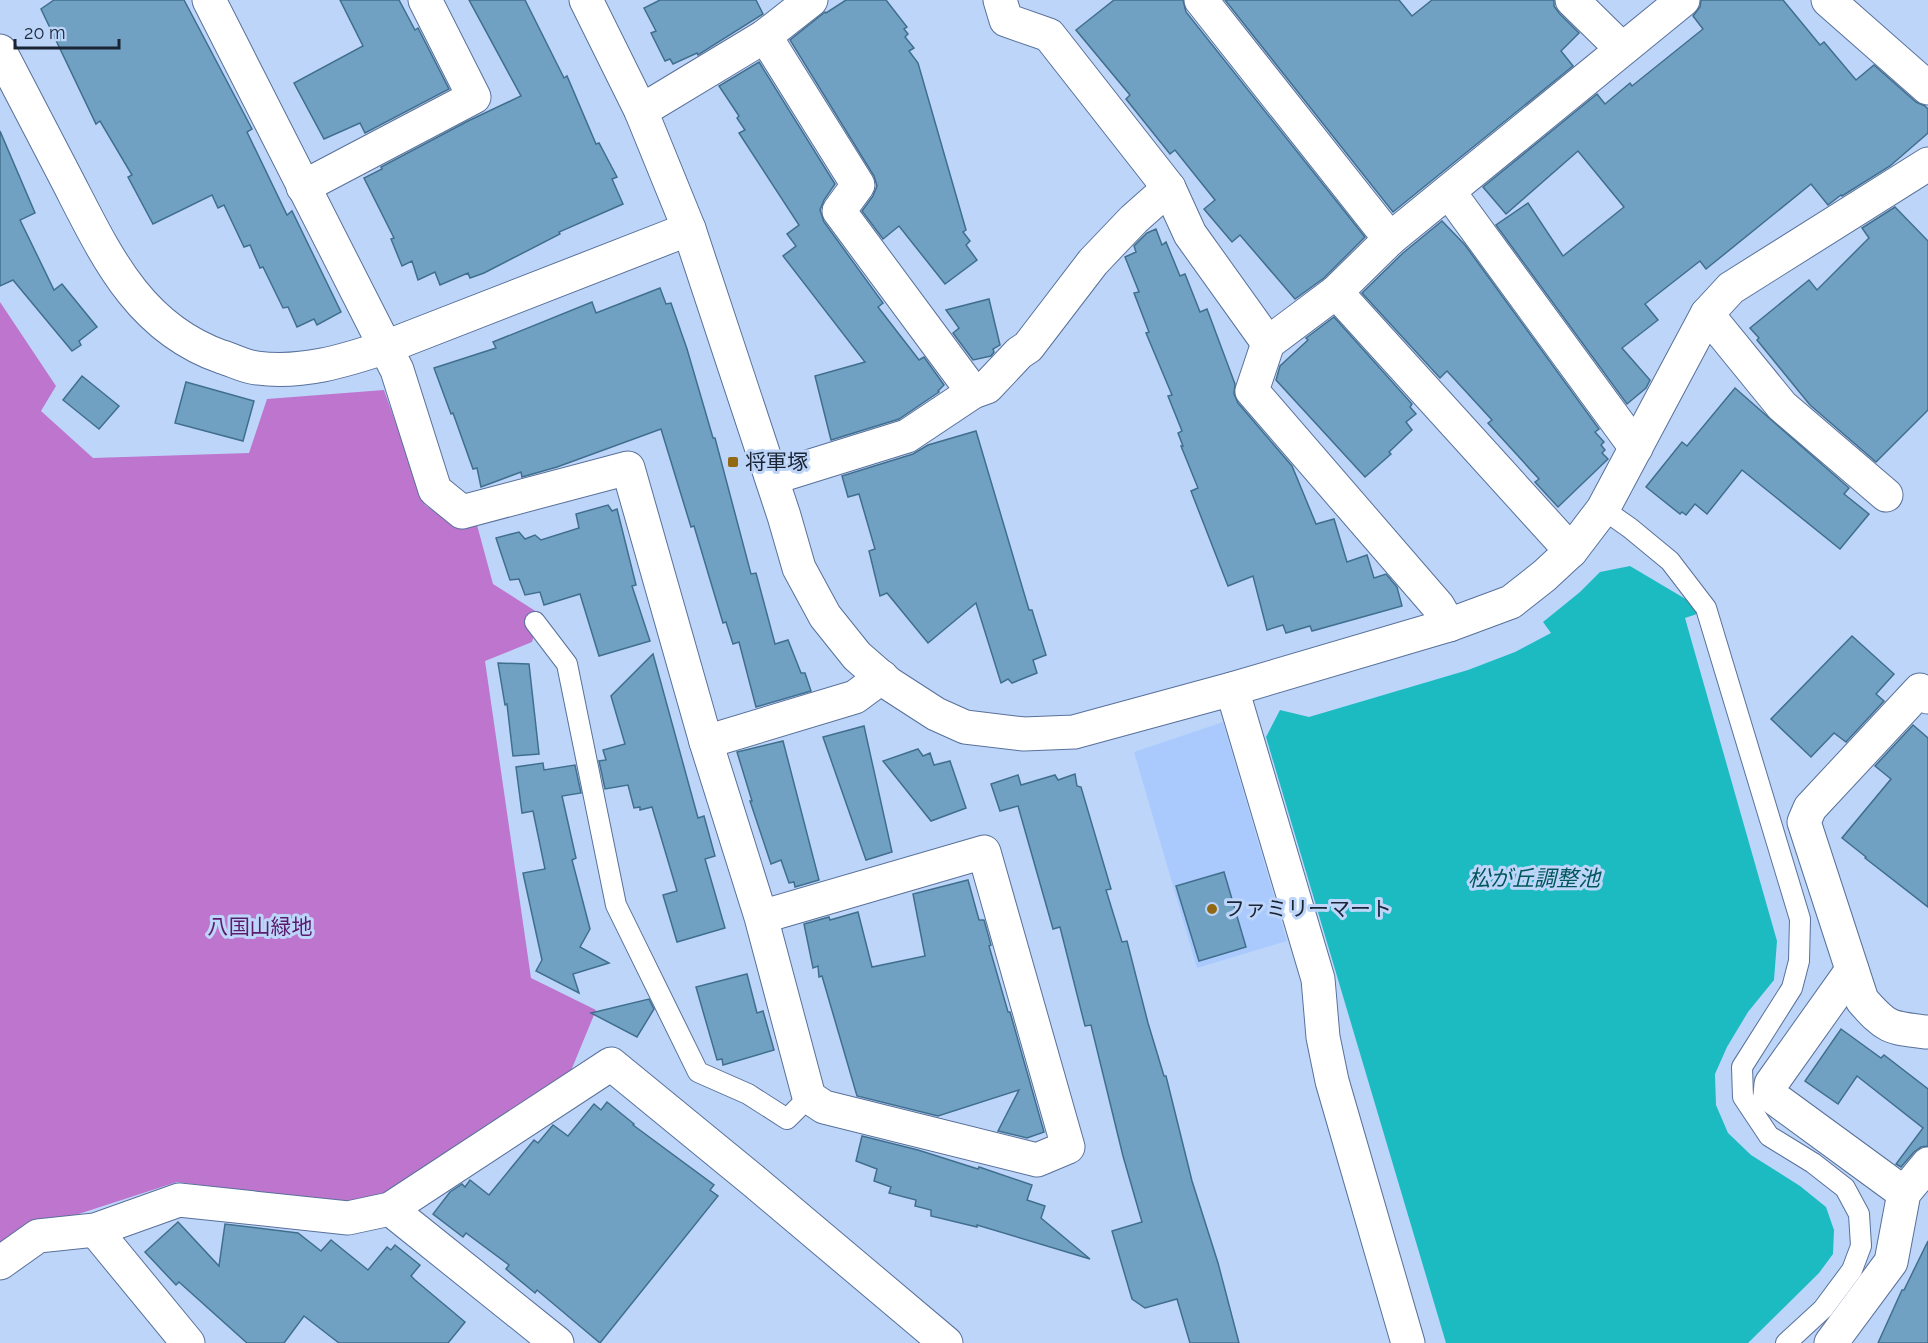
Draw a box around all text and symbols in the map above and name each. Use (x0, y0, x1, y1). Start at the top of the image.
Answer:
scale bar (15, 12, 118, 50)
text: 20 m (24, 22, 66, 43)
place label: 将軍塚 (745, 449, 808, 474)
marker: 将軍塚 (726, 455, 740, 469)
water label: 松が丘調整池 (1468, 865, 1602, 891)
place label: ファミリーマート (1224, 896, 1392, 921)
marker: ファミリーマート (1205, 902, 1219, 916)
park label: 八国山緑地 (208, 914, 313, 939)

